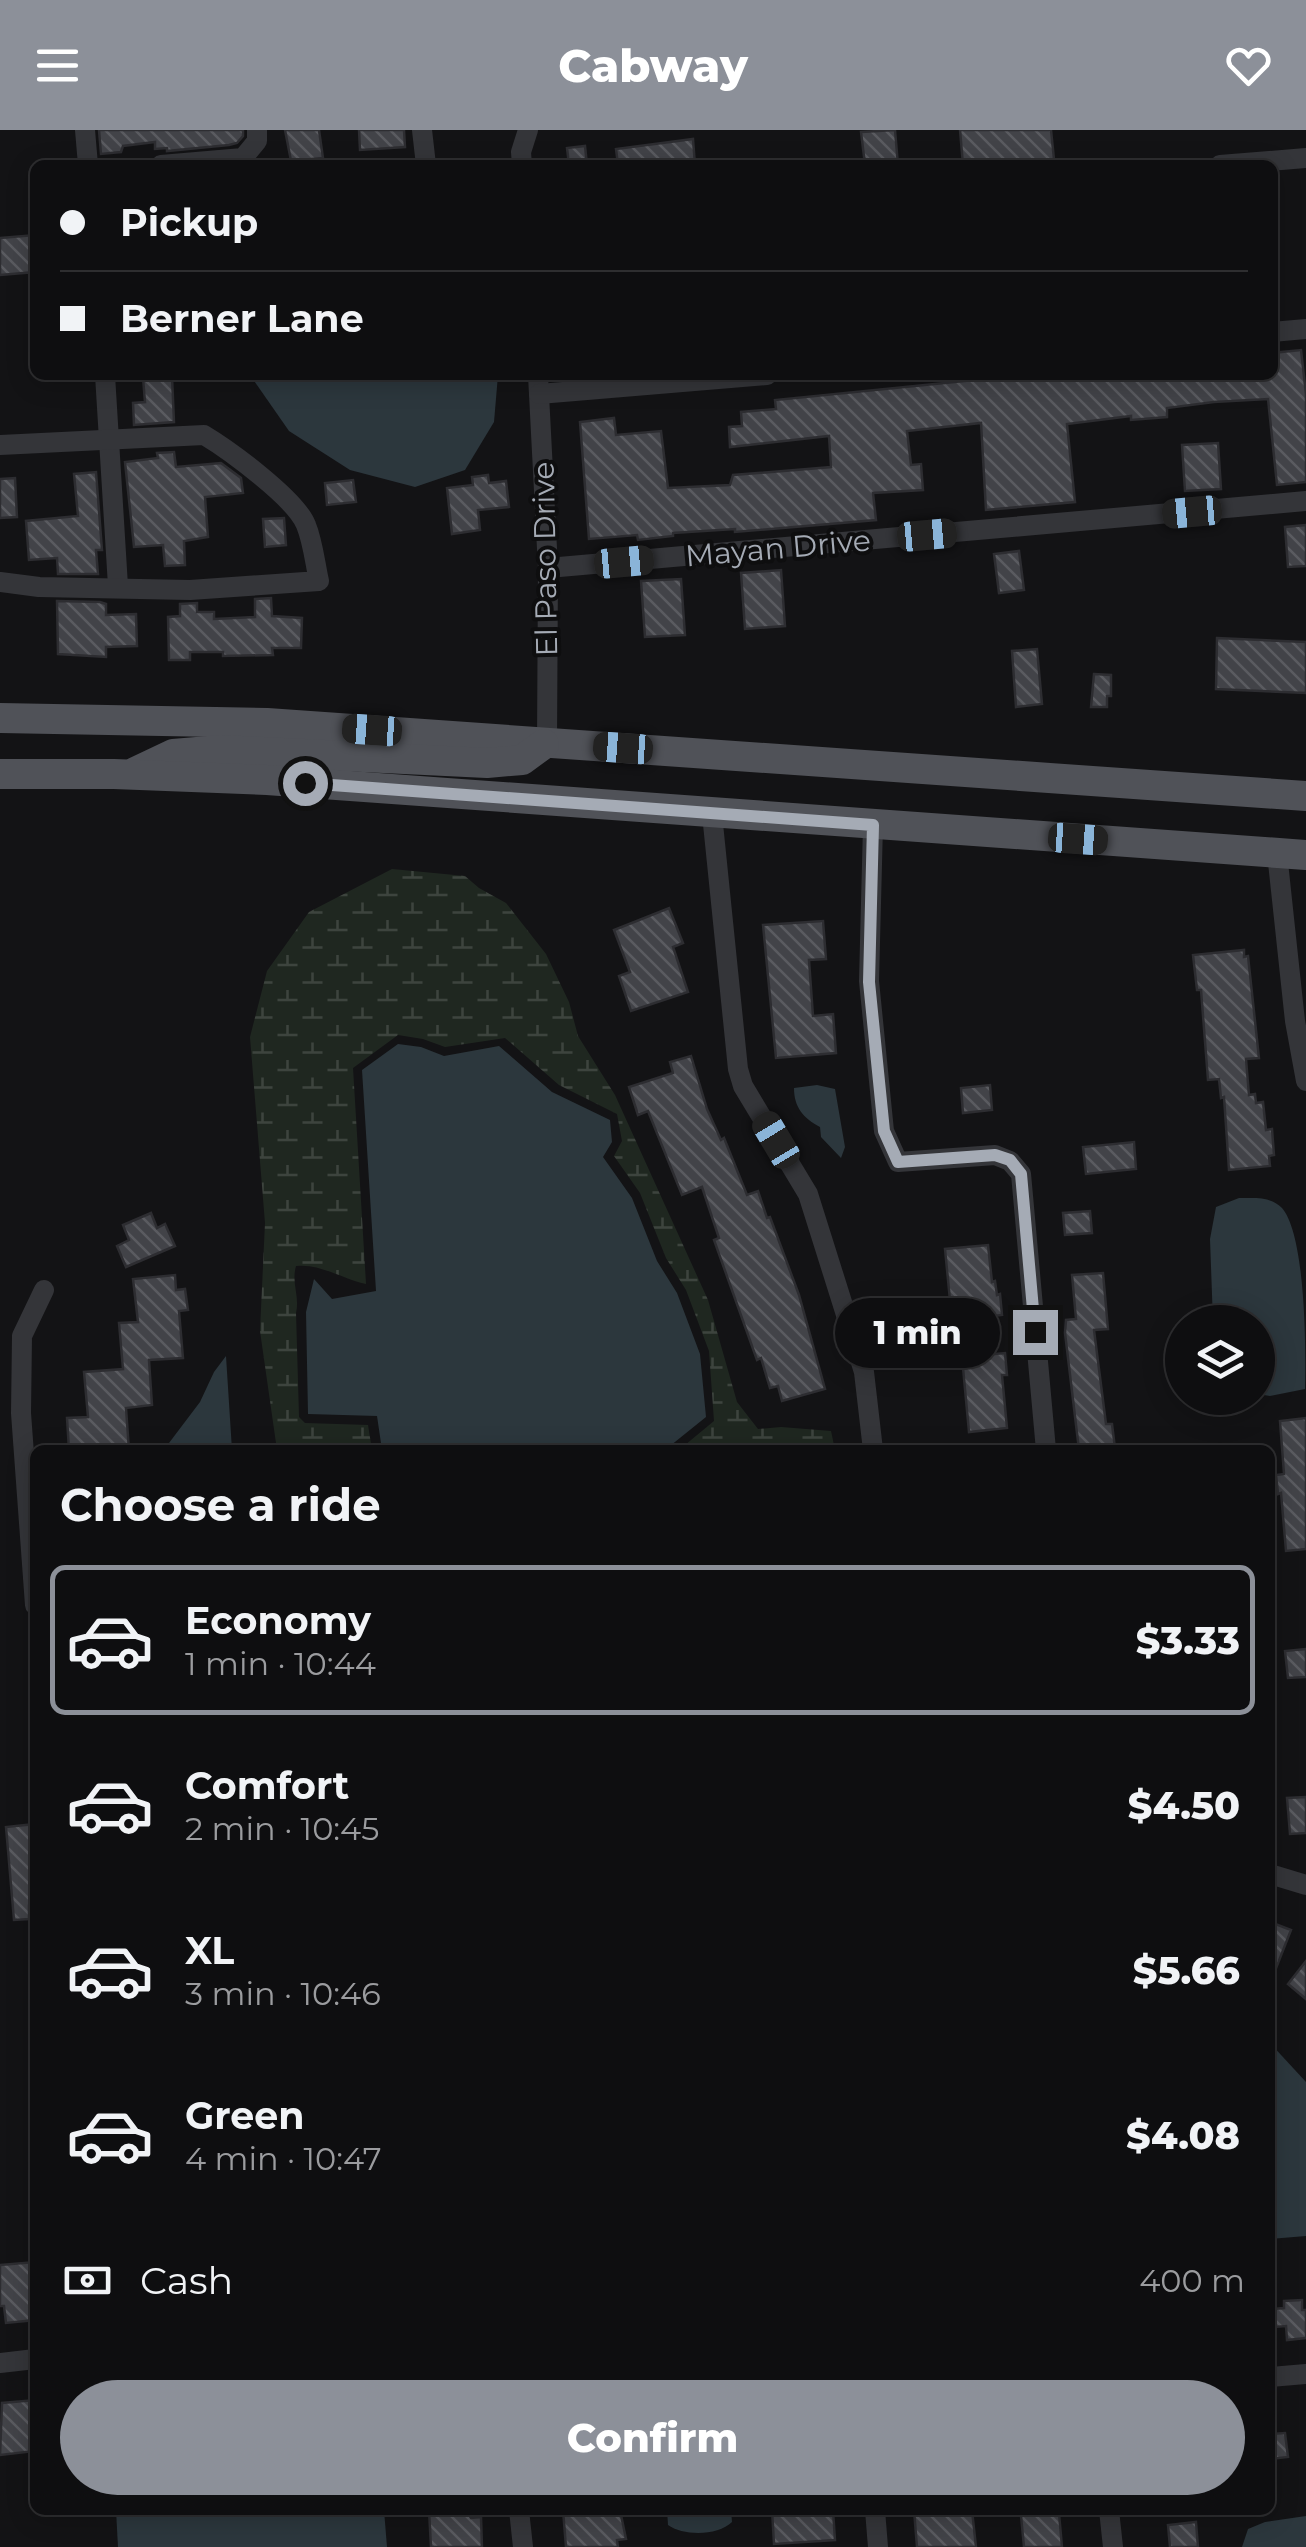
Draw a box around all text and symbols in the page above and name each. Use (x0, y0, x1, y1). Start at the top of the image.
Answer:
icon: menu (30, 38, 85, 93)
text: Cabway (558, 38, 748, 93)
icon: heart (1221, 38, 1276, 93)
text: Pickup (120, 199, 258, 246)
text: Berner Lane (120, 295, 364, 342)
street label: El Paso Drive (525, 461, 565, 657)
car (1161, 494, 1223, 530)
car (896, 517, 958, 553)
street label: Mayan Drive (684, 521, 872, 575)
car (593, 544, 655, 580)
car (341, 713, 403, 747)
car (592, 731, 654, 765)
route start (283, 761, 328, 806)
car (1047, 822, 1109, 856)
car (748, 1107, 804, 1173)
callout: 1 min (835, 1297, 1000, 1367)
map controls (1165, 1305, 1275, 1415)
button: layers (1165, 1305, 1275, 1415)
route end (1013, 1310, 1058, 1355)
text: 1 min (873, 1313, 962, 1352)
text: Choose a ride (60, 1477, 381, 1532)
icon: car (65, 1595, 155, 1685)
text: Economy (185, 1597, 371, 1644)
text: $3.33 (1136, 1617, 1240, 1664)
text: 1 min · 10:44 (185, 1644, 376, 1683)
icon: car (65, 1760, 155, 1850)
text: Comfort (185, 1762, 349, 1809)
text: $4.50 (1128, 1782, 1240, 1829)
text: 2 min · 10:45 (185, 1809, 379, 1848)
icon: car (65, 1925, 155, 2015)
text: XL (185, 1927, 234, 1974)
text: $5.66 (1133, 1947, 1240, 1994)
text: 3 min · 10:46 (185, 1974, 381, 2013)
icon: car (65, 2090, 155, 2180)
text: Green (185, 2092, 305, 2139)
text: $4.08 (1126, 2112, 1240, 2159)
text: 4 min · 10:47 (185, 2139, 381, 2178)
icon: cash (60, 2253, 115, 2308)
text: Cash (140, 2257, 233, 2304)
text: 400 m (1139, 2261, 1245, 2300)
button: Confirm (60, 2380, 1245, 2495)

